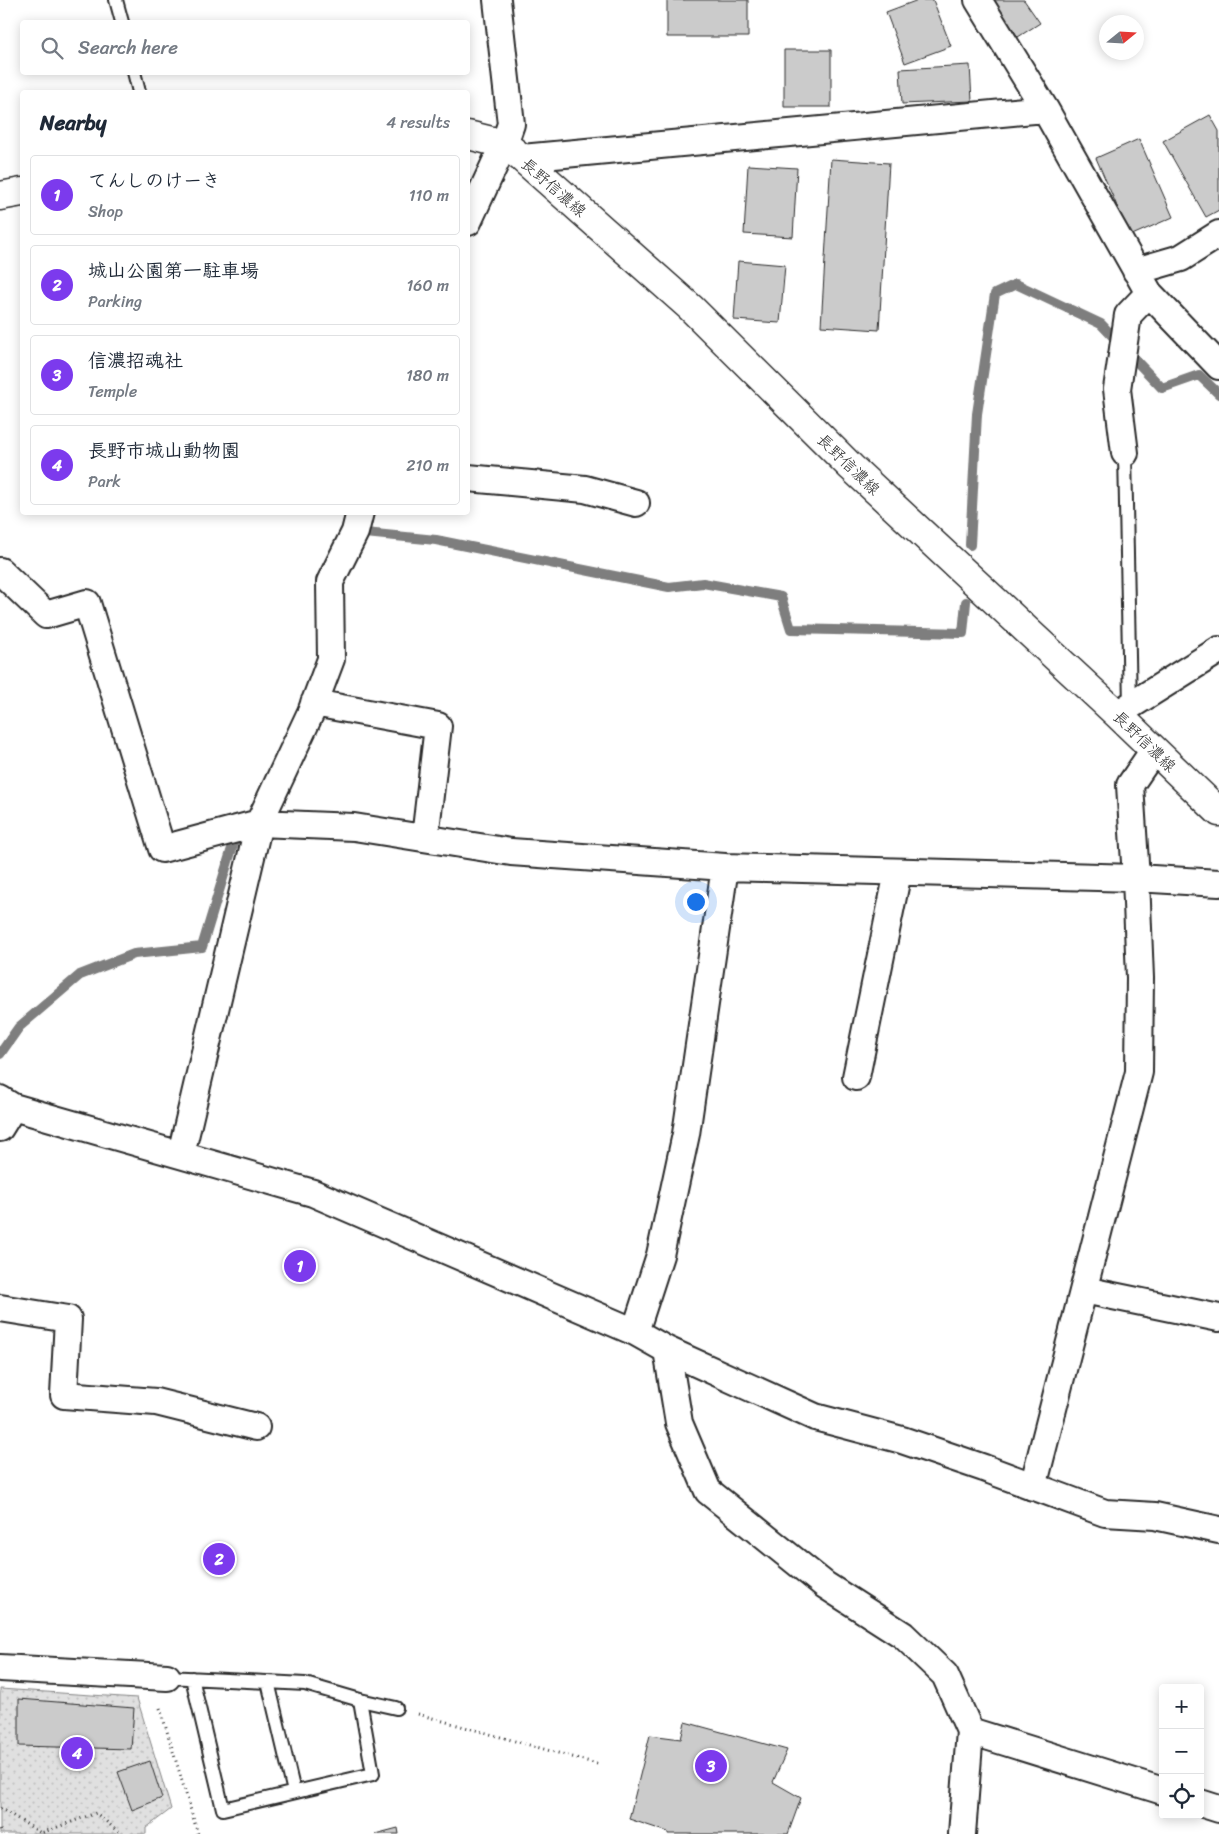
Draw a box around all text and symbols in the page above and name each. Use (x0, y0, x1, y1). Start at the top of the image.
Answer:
north arrow (1099, 15, 1144, 60)
search box (20, 20, 470, 75)
text: Search here (78, 31, 178, 64)
icon: search (38, 34, 66, 62)
text: Nearby (40, 104, 106, 142)
text: 4 results (386, 108, 450, 137)
street label: 長野信濃線 (514, 150, 593, 225)
text: てんしのけーき (88, 164, 221, 197)
text: 1 (54, 181, 60, 210)
text: 110 m (409, 181, 449, 210)
text: Shop (88, 197, 123, 226)
text: 城山公園第一駐車場 (88, 254, 259, 287)
text: 2 (52, 271, 62, 300)
text: 160 m (406, 271, 449, 300)
text: Parking (88, 287, 142, 316)
text: 信濃招魂社 (88, 344, 183, 377)
text: 3 (53, 361, 61, 390)
text: 180 m (406, 361, 449, 390)
text: Temple (88, 377, 137, 406)
street label: 長野信濃線 (810, 426, 888, 503)
text: 長野市城山動物園 (88, 434, 240, 467)
text: 4 (52, 451, 62, 480)
text: 210 m (406, 451, 449, 480)
text: Park (88, 467, 121, 496)
street label: 長野信濃線 (1106, 703, 1184, 780)
your location (683, 889, 709, 915)
pin: 1 (284, 1247, 316, 1285)
pin: 2 (203, 1540, 235, 1578)
map controls (1159, 1684, 1204, 1819)
button: + (1159, 1684, 1204, 1729)
button: − (1159, 1729, 1204, 1774)
pin: 4 (61, 1734, 93, 1772)
pin: 3 (695, 1747, 727, 1785)
button: locate (1159, 1774, 1204, 1819)

